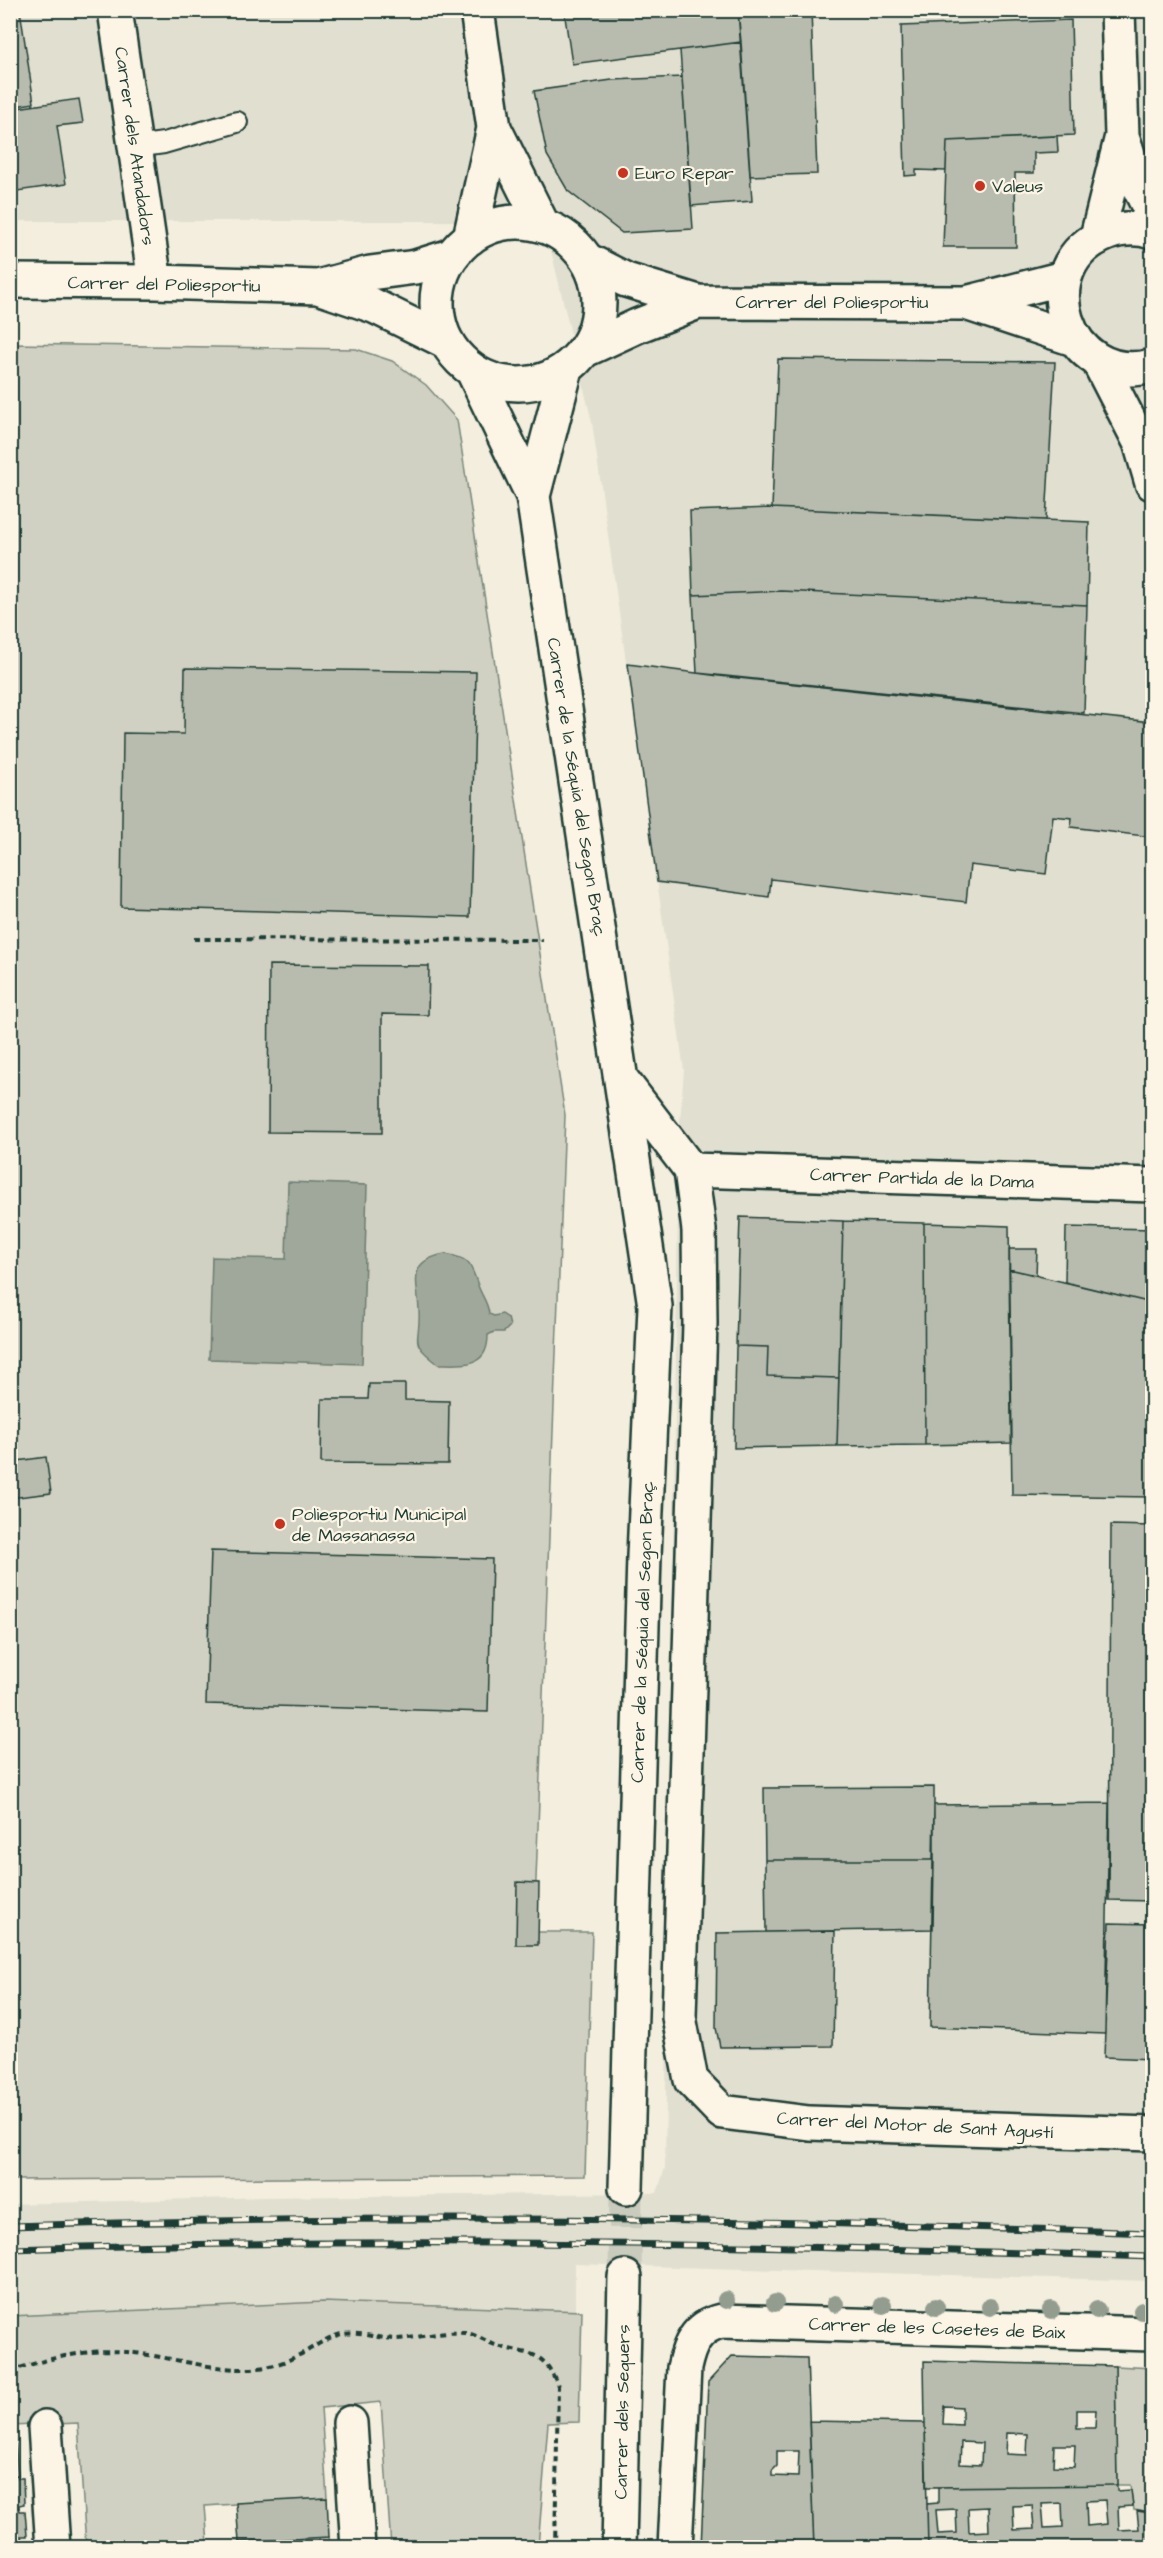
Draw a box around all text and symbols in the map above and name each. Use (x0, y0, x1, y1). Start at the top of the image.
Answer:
street label: Carrer dels Atandadors (108, 45, 161, 247)
place label: Euro Repar (635, 161, 734, 186)
marker: Euro Repar (616, 166, 630, 180)
place label: Valeus (992, 174, 1043, 199)
marker: Valeus (973, 179, 987, 193)
street label: Carrer del Poliesportiu (67, 270, 261, 299)
street label: Carrer del Poliesportiu (736, 290, 928, 315)
street label: Carrer de la Séquia del Segon Braç (540, 636, 612, 938)
street label: Carrer Partida de la Dama (810, 1162, 1034, 1195)
street label: Carrer de la Séquia del Segon Braç (625, 1481, 661, 1783)
place label: Poliesportiu Municipal de Massanassa (292, 1502, 466, 1548)
marker: Poliesportiu Municipal de Massanassa (273, 1517, 287, 1531)
street label: Carrer del Motor de Sant Agustí (776, 2106, 1054, 2146)
street label: Carrer de les Casetes de Baix (808, 2312, 1066, 2345)
street label: Carrer dels Sequers (608, 2324, 637, 2500)

